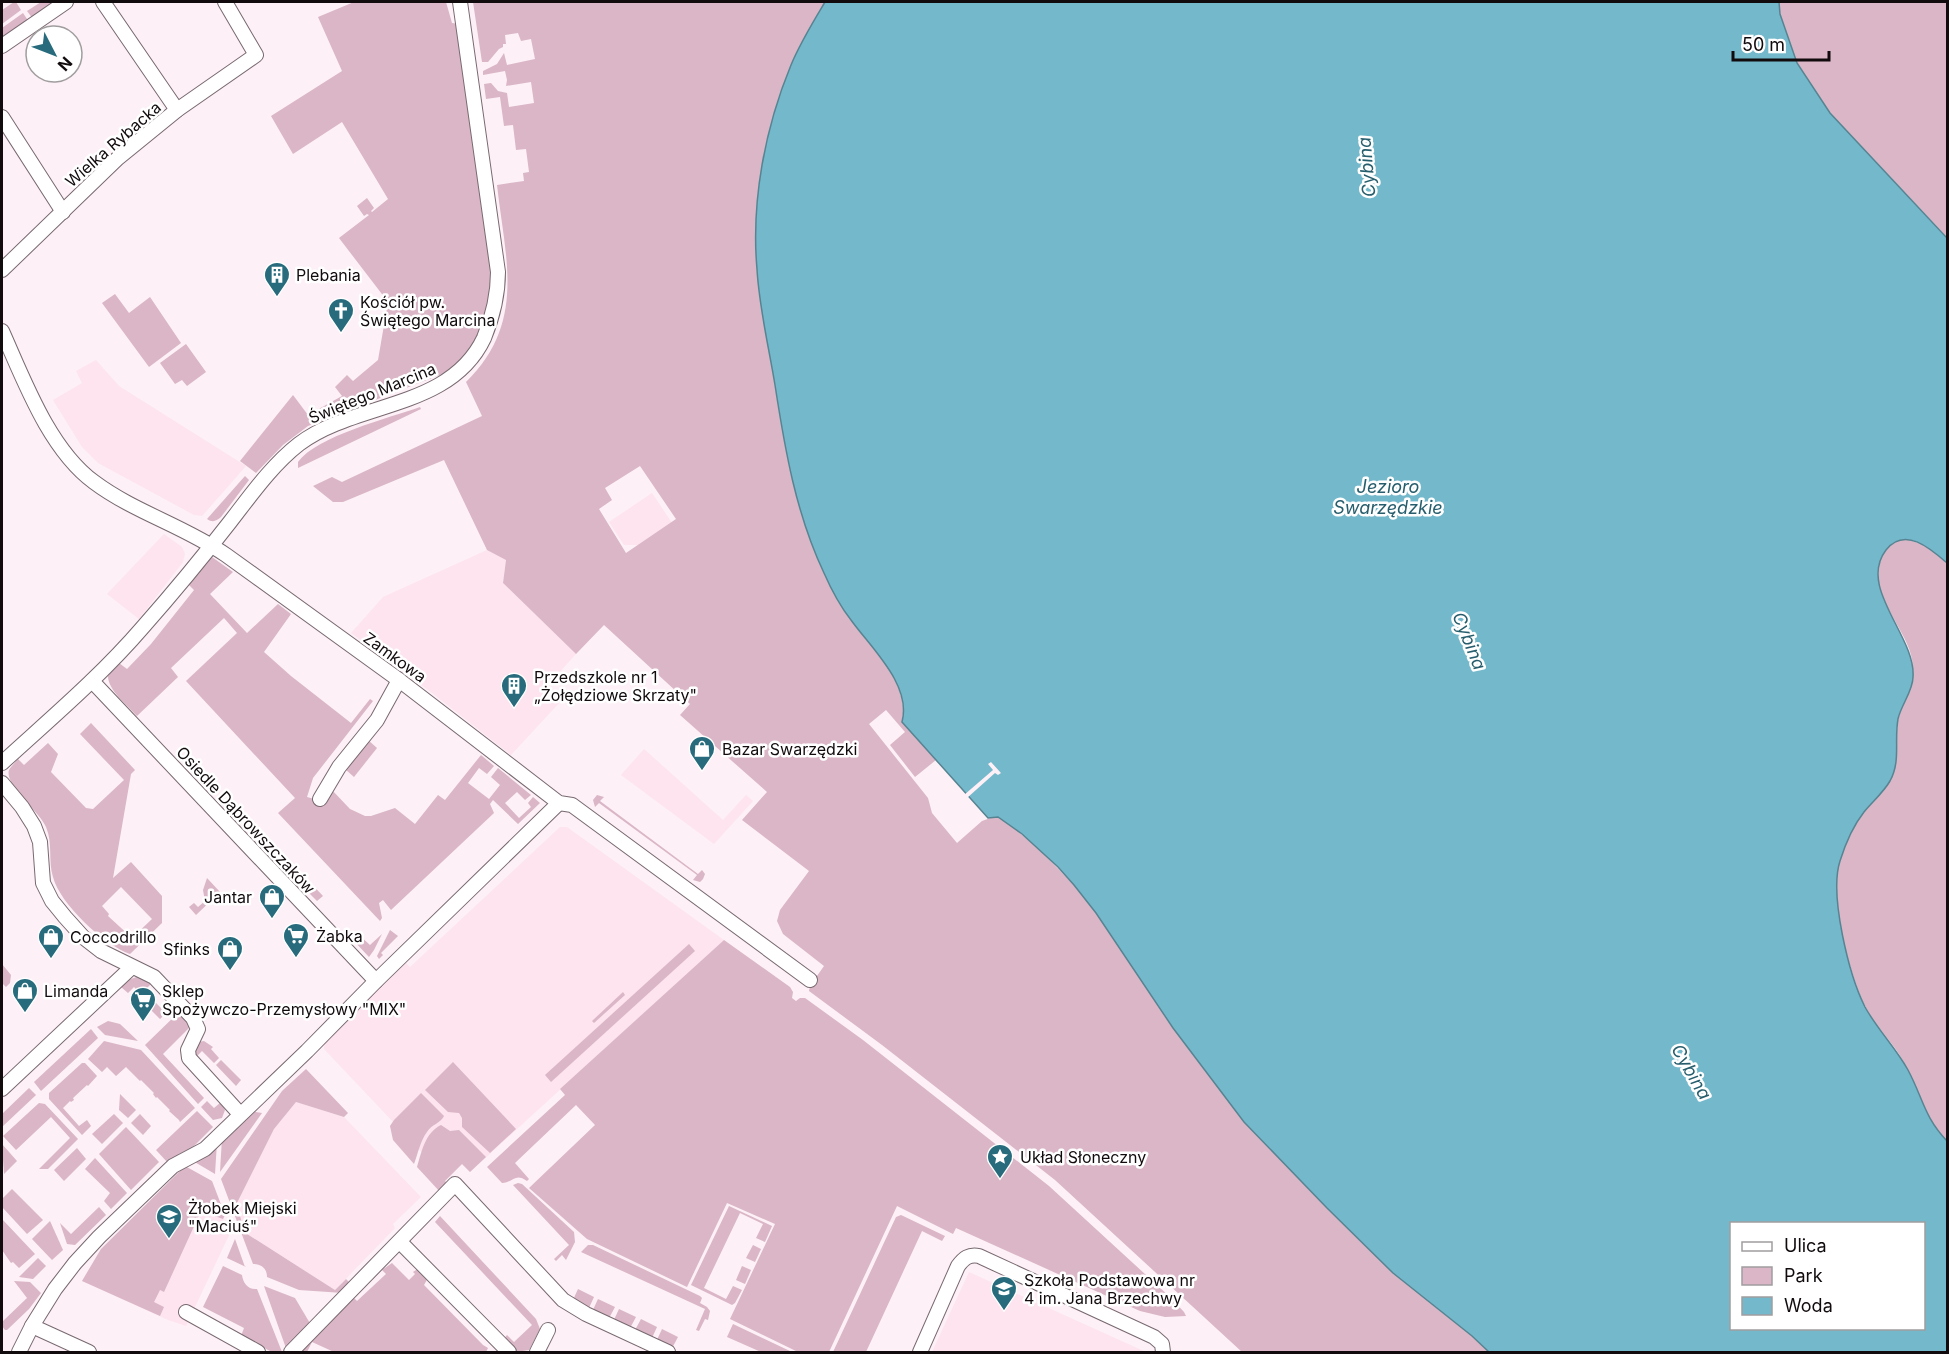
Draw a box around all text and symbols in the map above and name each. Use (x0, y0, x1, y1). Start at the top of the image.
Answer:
north arrow (24, 24, 84, 84)
scale bar (1733, 24, 1829, 62)
text: 50 m (1742, 34, 1785, 55)
text: N (54, 53, 77, 75)
street label: Wielka Rybacka (61, 97, 165, 191)
water label: Cybina (1353, 136, 1380, 198)
building icon: Plebania (262, 260, 292, 298)
place label: Plebania (296, 265, 361, 285)
place label: Kościół pw. Świętego Marcina (360, 292, 496, 330)
church icon: Kościół pw. Świętego Marcina (326, 296, 356, 334)
street label: Świętego Marcina (305, 358, 439, 428)
water label: Jezioro Swarzędzkie (1333, 476, 1443, 518)
water label: Cybina (1448, 609, 1491, 673)
street label: Zamkowa (360, 627, 430, 687)
place label: Przedszkole nr 1 „Żołędziowe Skrzaty" (534, 667, 697, 705)
building icon: Przedszkole nr 1 „Żołędziowe Skrzaty" (499, 671, 529, 709)
shop icon: Bazar Swarzędzki (687, 734, 717, 772)
place label: Bazar Swarzędzki (722, 739, 857, 759)
street label: Osiedle Dąbrowszczaków (172, 742, 320, 898)
shop icon: Jantar (257, 882, 287, 920)
place label: Jantar (204, 887, 252, 907)
supermarket icon: Żabka (281, 921, 311, 959)
shop icon: Coccodrillo (36, 922, 66, 960)
place label: Żabka (316, 926, 363, 946)
place label: Coccodrillo (70, 927, 156, 947)
shop icon: Sfinks (215, 934, 245, 972)
place label: Sfinks (163, 939, 210, 959)
shop icon: Limanda (10, 976, 40, 1014)
place label: Limanda (44, 981, 108, 1001)
place label: Sklep Spożywczo-Przemysłowy "MIX" (162, 981, 406, 1019)
supermarket icon: Sklep Spożywczo-Przemysłowy "MIX" (128, 985, 158, 1023)
water label: Cybina (1667, 1040, 1716, 1103)
place icon: Układ Słoneczny (985, 1142, 1015, 1180)
place label: Układ Słoneczny (1020, 1147, 1146, 1167)
place label: Żłobek Miejski "Maciuś" (188, 1198, 297, 1236)
school or university icon: Żłobek Miejski "Maciuś" (154, 1202, 184, 1240)
legend (1730, 1222, 1925, 1330)
text: Ulica (1784, 1235, 1827, 1256)
text: Park (1784, 1265, 1823, 1286)
place label: Szkoła Podstawowa nr 4 im. Jana Brzechwy (1024, 1270, 1195, 1308)
school or university icon: Szkoła Podstawowa nr 4 im. Jana Brzechwy (989, 1274, 1019, 1312)
text: Woda (1784, 1295, 1833, 1316)

